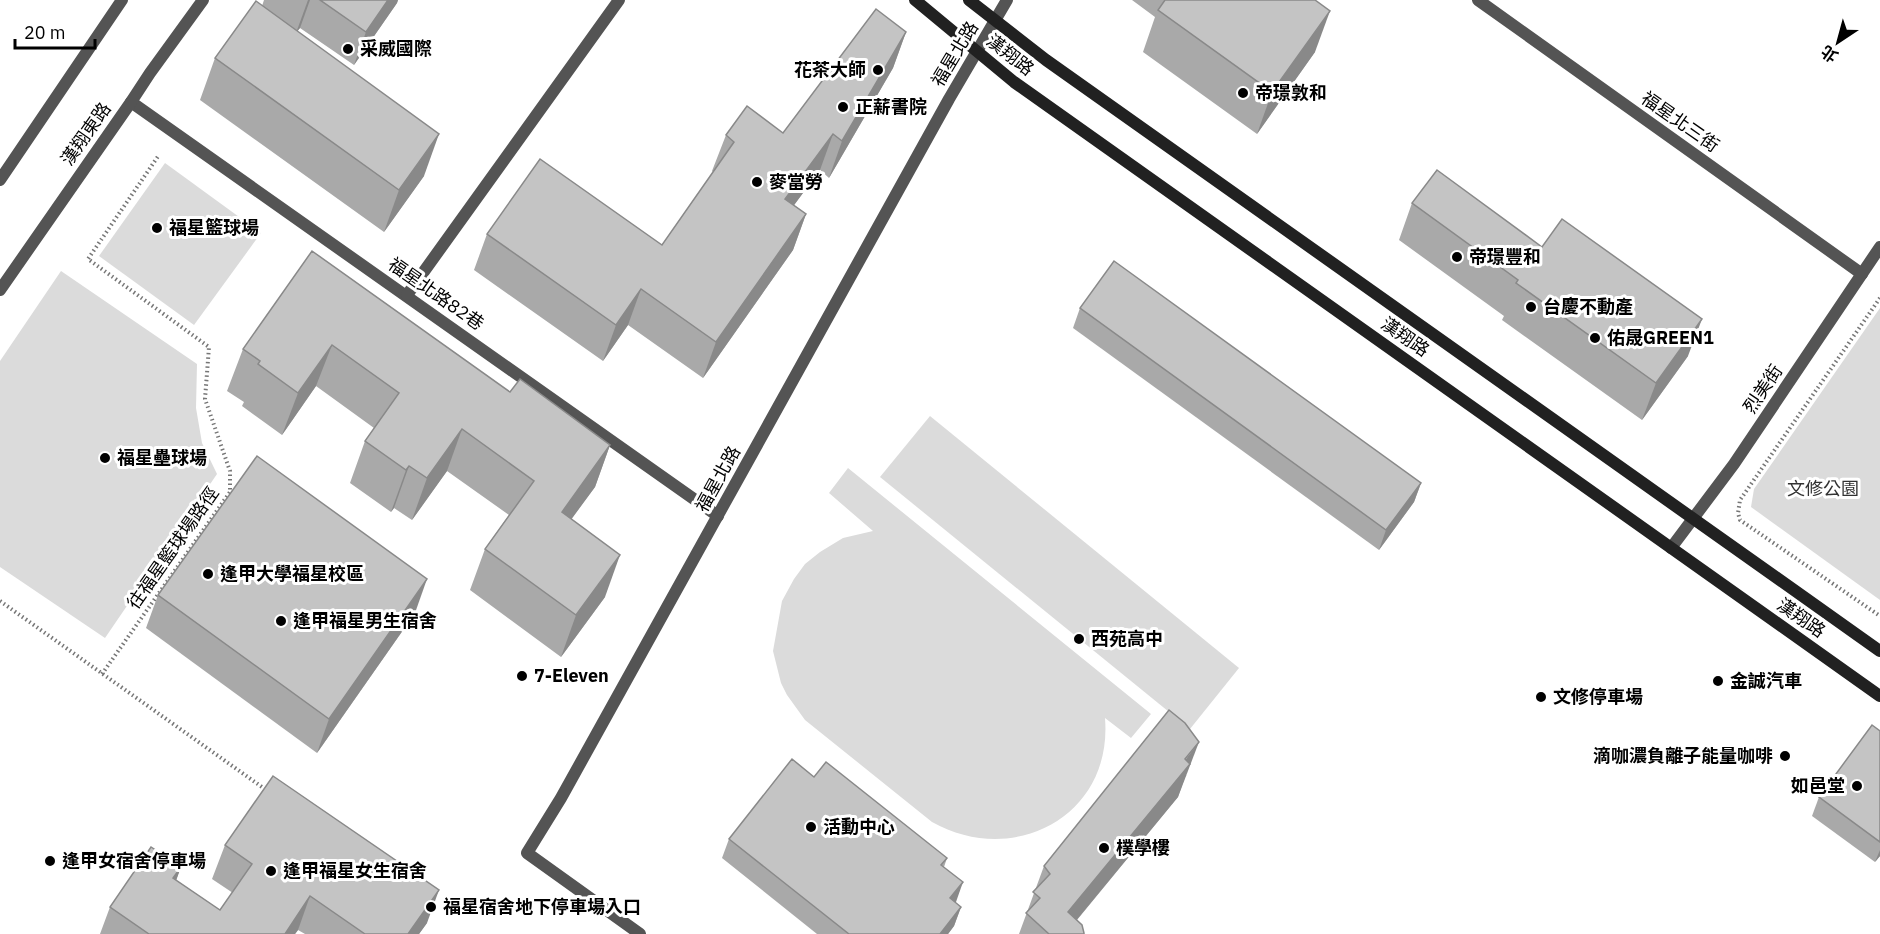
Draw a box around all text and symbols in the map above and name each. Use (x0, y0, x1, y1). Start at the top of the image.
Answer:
scale bar (15, 12, 94, 50)
north arrow (1808, 12, 1868, 72)
street label: 福星北路 (926, 17, 983, 91)
text: 20 m (24, 21, 66, 44)
street label: 漢翔路 (982, 29, 1039, 80)
place label: 采威國際 (360, 37, 432, 60)
text: 北 (1817, 41, 1842, 67)
marker: 采威國際 (341, 42, 355, 56)
place label: 花茶大師 (794, 58, 866, 81)
marker: 花茶大師 (871, 63, 885, 77)
place label: 帝璟敦和 (1255, 81, 1327, 104)
marker: 帝璟敦和 (1236, 86, 1250, 100)
street label: 福星北三街 (1637, 86, 1724, 157)
place label: 正薪書院 (855, 95, 927, 118)
street label: 漢翔東路 (56, 98, 116, 170)
marker: 正薪書院 (836, 100, 850, 114)
place label: 麥當勞 (769, 170, 823, 193)
marker: 麥當勞 (750, 175, 764, 189)
place label: 福星籃球場 (169, 216, 259, 239)
marker: 福星籃球場 (150, 221, 164, 235)
place label: 帝璟豐和 (1469, 245, 1541, 268)
marker: 帝璟豐和 (1450, 250, 1464, 264)
street label: 福星北路82巷 (384, 252, 489, 335)
place label: 台慶不動產 (1543, 295, 1633, 318)
marker: 台慶不動產 (1524, 300, 1538, 314)
street label: 漢翔路 (1377, 312, 1434, 361)
place label: 佑晟GREEN1 (1607, 326, 1714, 349)
marker: 佑晟GREEN1 (1588, 331, 1602, 345)
street label: 烈美街 (1738, 360, 1787, 418)
street label: 福星北路 (690, 442, 745, 516)
place label: 福星壘球場 (117, 446, 207, 469)
marker: 福星壘球場 (98, 451, 112, 465)
park label: 文修公園 (1787, 477, 1859, 500)
street label: 往福星籃球場路徑 (122, 482, 223, 613)
place label: 逢甲大學福星校區 (220, 562, 364, 585)
marker: 逢甲大學福星校區 (201, 567, 215, 581)
street label: 漢翔路 (1773, 593, 1830, 642)
place label: 逢甲福星男生宿舍 (293, 609, 437, 632)
marker: 逢甲福星男生宿舍 (274, 614, 288, 628)
place label: 西苑高中 (1091, 627, 1163, 650)
marker: 西苑高中 (1072, 632, 1086, 646)
place label: 7-Eleven (534, 664, 609, 687)
marker: 7-Eleven (515, 669, 529, 683)
place label: 金誠汽車 (1730, 669, 1802, 692)
marker: 金誠汽車 (1711, 674, 1725, 688)
place label: 文修停車場 (1553, 685, 1643, 708)
marker: 文修停車場 (1534, 690, 1548, 704)
place label: 滴咖濃負離子能量咖啡 (1593, 744, 1773, 767)
marker: 滴咖濃負離子能量咖啡 (1778, 749, 1792, 763)
place label: 如邑堂 (1791, 774, 1845, 797)
marker: 如邑堂 (1850, 779, 1864, 793)
place label: 活動中心 (823, 815, 895, 838)
marker: 活動中心 (804, 820, 818, 834)
place label: 樸學樓 (1116, 836, 1170, 859)
marker: 樸學樓 (1097, 841, 1111, 855)
place label: 逢甲女宿舍停車場 (62, 849, 206, 872)
marker: 逢甲女宿舍停車場 (43, 854, 57, 868)
place label: 逢甲福星女生宿舍 (283, 859, 427, 882)
marker: 逢甲福星女生宿舍 (264, 864, 278, 878)
place label: 福星宿舍地下停車場入口 (443, 895, 641, 918)
marker: 福星宿舍地下停車場入口 (424, 900, 438, 914)

